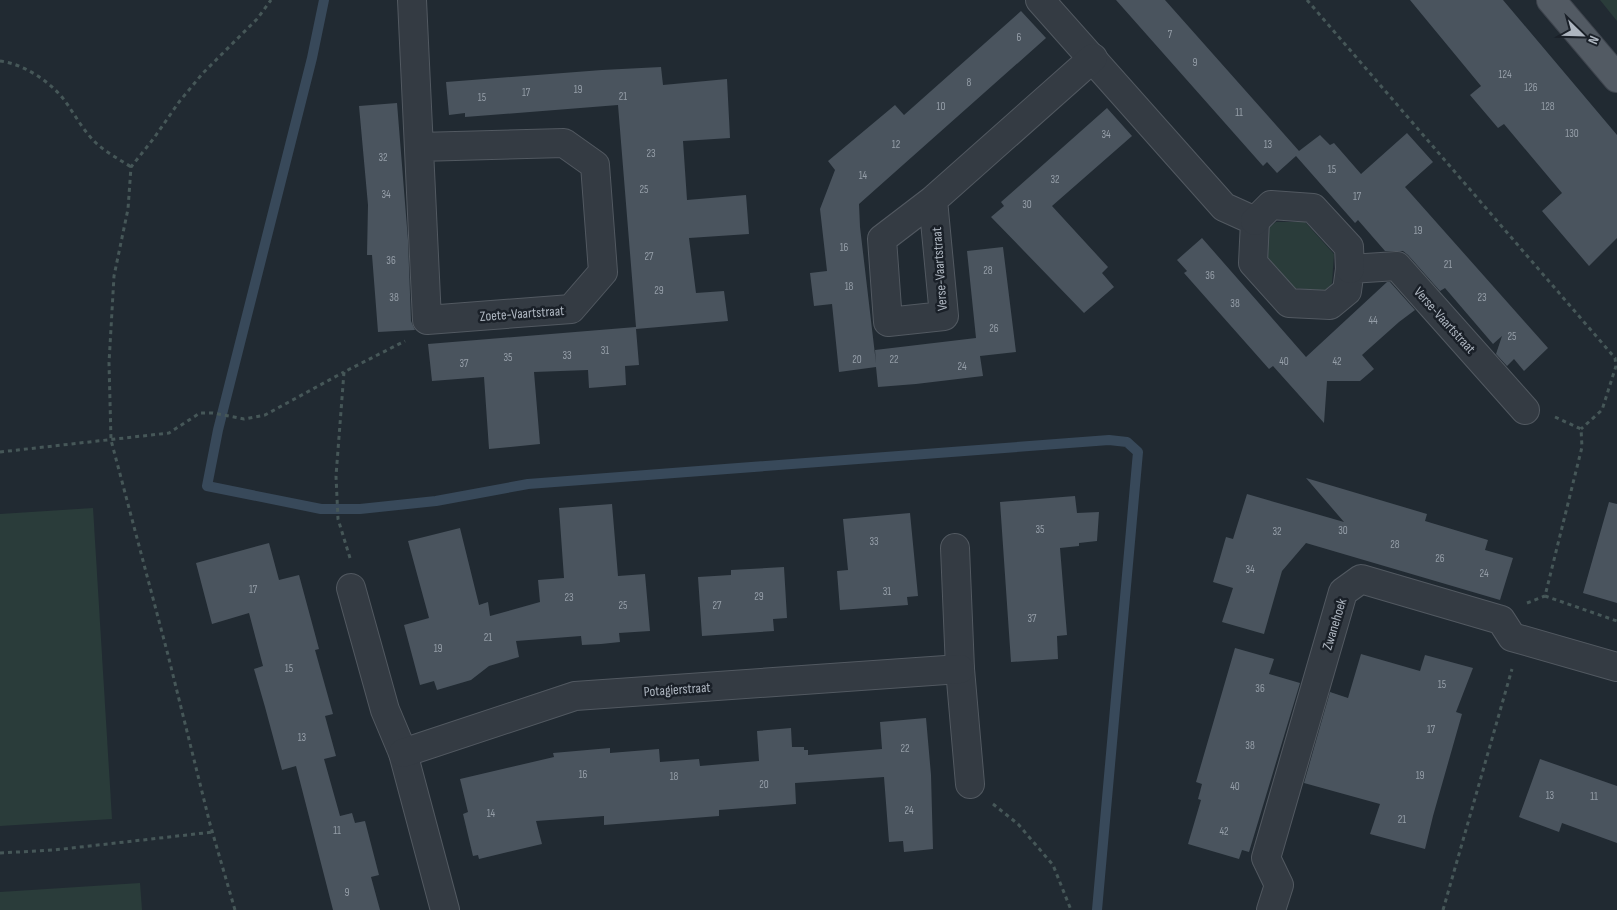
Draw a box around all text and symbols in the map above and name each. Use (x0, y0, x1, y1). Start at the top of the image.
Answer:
north arrow (1557, 10, 1607, 60)
house number: 7 (1168, 28, 1173, 41)
house number: 6 (1017, 31, 1022, 44)
text: N (1584, 33, 1603, 47)
house number: 9 (1193, 56, 1198, 69)
house number: 124 (1498, 68, 1512, 81)
house number: 8 (967, 76, 972, 89)
house number: 126 (1524, 81, 1538, 94)
house number: 19 (574, 83, 582, 96)
house number: 17 (522, 86, 531, 99)
house number: 21 (619, 90, 627, 103)
house number: 15 (478, 91, 486, 104)
house number: 10 (937, 100, 945, 113)
house number: 128 (1541, 100, 1555, 113)
house number: 11 (1235, 106, 1243, 119)
house number: 130 (1565, 127, 1579, 140)
house number: 34 (1101, 128, 1111, 141)
house number: 12 (892, 138, 901, 151)
house number: 13 (1264, 138, 1273, 151)
house number: 23 (646, 147, 656, 160)
house number: 32 (378, 151, 388, 164)
house number: 15 (1328, 163, 1336, 176)
house number: 14 (859, 169, 868, 182)
house number: 32 (1050, 173, 1060, 186)
house number: 25 (640, 183, 648, 196)
house number: 34 (381, 188, 391, 201)
house number: 17 (1353, 190, 1362, 203)
house number: 30 (1022, 198, 1032, 211)
house number: 19 (1414, 224, 1422, 237)
street label: Verse-Vaartstraat (928, 227, 951, 311)
house number: 16 (840, 241, 849, 254)
house number: 27 (645, 250, 654, 263)
house number: 36 (386, 254, 396, 267)
house number: 21 (1444, 258, 1452, 271)
house number: 28 (983, 264, 993, 277)
house number: 36 (1205, 269, 1215, 282)
house number: 18 (845, 280, 854, 293)
street label: Verse-Vaartstraat (1410, 283, 1479, 357)
house number: 29 (654, 284, 664, 297)
house number: 38 (389, 291, 399, 304)
house number: 23 (1477, 291, 1487, 304)
house number: 38 (1230, 297, 1240, 310)
street label: Zoete-Vaartstraat (479, 302, 565, 325)
house number: 44 (1368, 314, 1378, 327)
house number: 26 (989, 322, 999, 335)
house number: 25 (1508, 330, 1516, 343)
house number: 31 (601, 344, 609, 357)
house number: 33 (562, 349, 572, 362)
house number: 35 (503, 351, 513, 364)
house number: 20 (852, 353, 862, 366)
house number: 22 (889, 353, 899, 366)
house number: 40 (1279, 355, 1289, 368)
house number: 42 (1332, 355, 1342, 368)
house number: 37 (459, 357, 469, 370)
house number: 24 (957, 360, 967, 373)
house number: 35 (1035, 523, 1045, 536)
house number: 30 (1338, 524, 1348, 537)
house number: 32 (1272, 525, 1282, 538)
house number: 33 (869, 535, 879, 548)
house number: 28 (1390, 538, 1400, 551)
house number: 26 (1435, 552, 1445, 565)
house number: 34 (1245, 563, 1255, 576)
house number: 24 (1479, 567, 1489, 580)
house number: 17 (249, 583, 258, 596)
house number: 31 (883, 585, 891, 598)
house number: 29 (754, 590, 764, 603)
house number: 23 (564, 591, 574, 604)
street label: Zwanehoek (1319, 596, 1351, 652)
house number: 25 (619, 599, 627, 612)
house number: 27 (713, 599, 722, 612)
house number: 37 (1027, 612, 1037, 625)
house number: 21 (484, 631, 492, 644)
house number: 19 (434, 642, 442, 655)
house number: 15 (285, 662, 293, 675)
house number: 15 (1438, 678, 1446, 691)
street label: Potagierstraat (643, 679, 711, 700)
house number: 36 (1255, 682, 1265, 695)
house number: 17 (1427, 723, 1436, 736)
house number: 13 (298, 731, 307, 744)
house number: 38 (1245, 739, 1255, 752)
house number: 22 (900, 742, 910, 755)
house number: 16 (579, 768, 588, 781)
house number: 19 (1416, 769, 1424, 782)
house number: 18 (670, 770, 679, 783)
house number: 20 (759, 778, 769, 791)
house number: 40 (1230, 780, 1240, 793)
house number: 13 (1546, 789, 1555, 802)
house number: 11 (1590, 790, 1598, 803)
house number: 24 (904, 804, 914, 817)
house number: 14 (487, 807, 496, 820)
house number: 21 (1398, 813, 1406, 826)
house number: 11 (333, 824, 341, 837)
house number: 42 (1219, 825, 1229, 838)
house number: 9 (345, 886, 350, 899)

